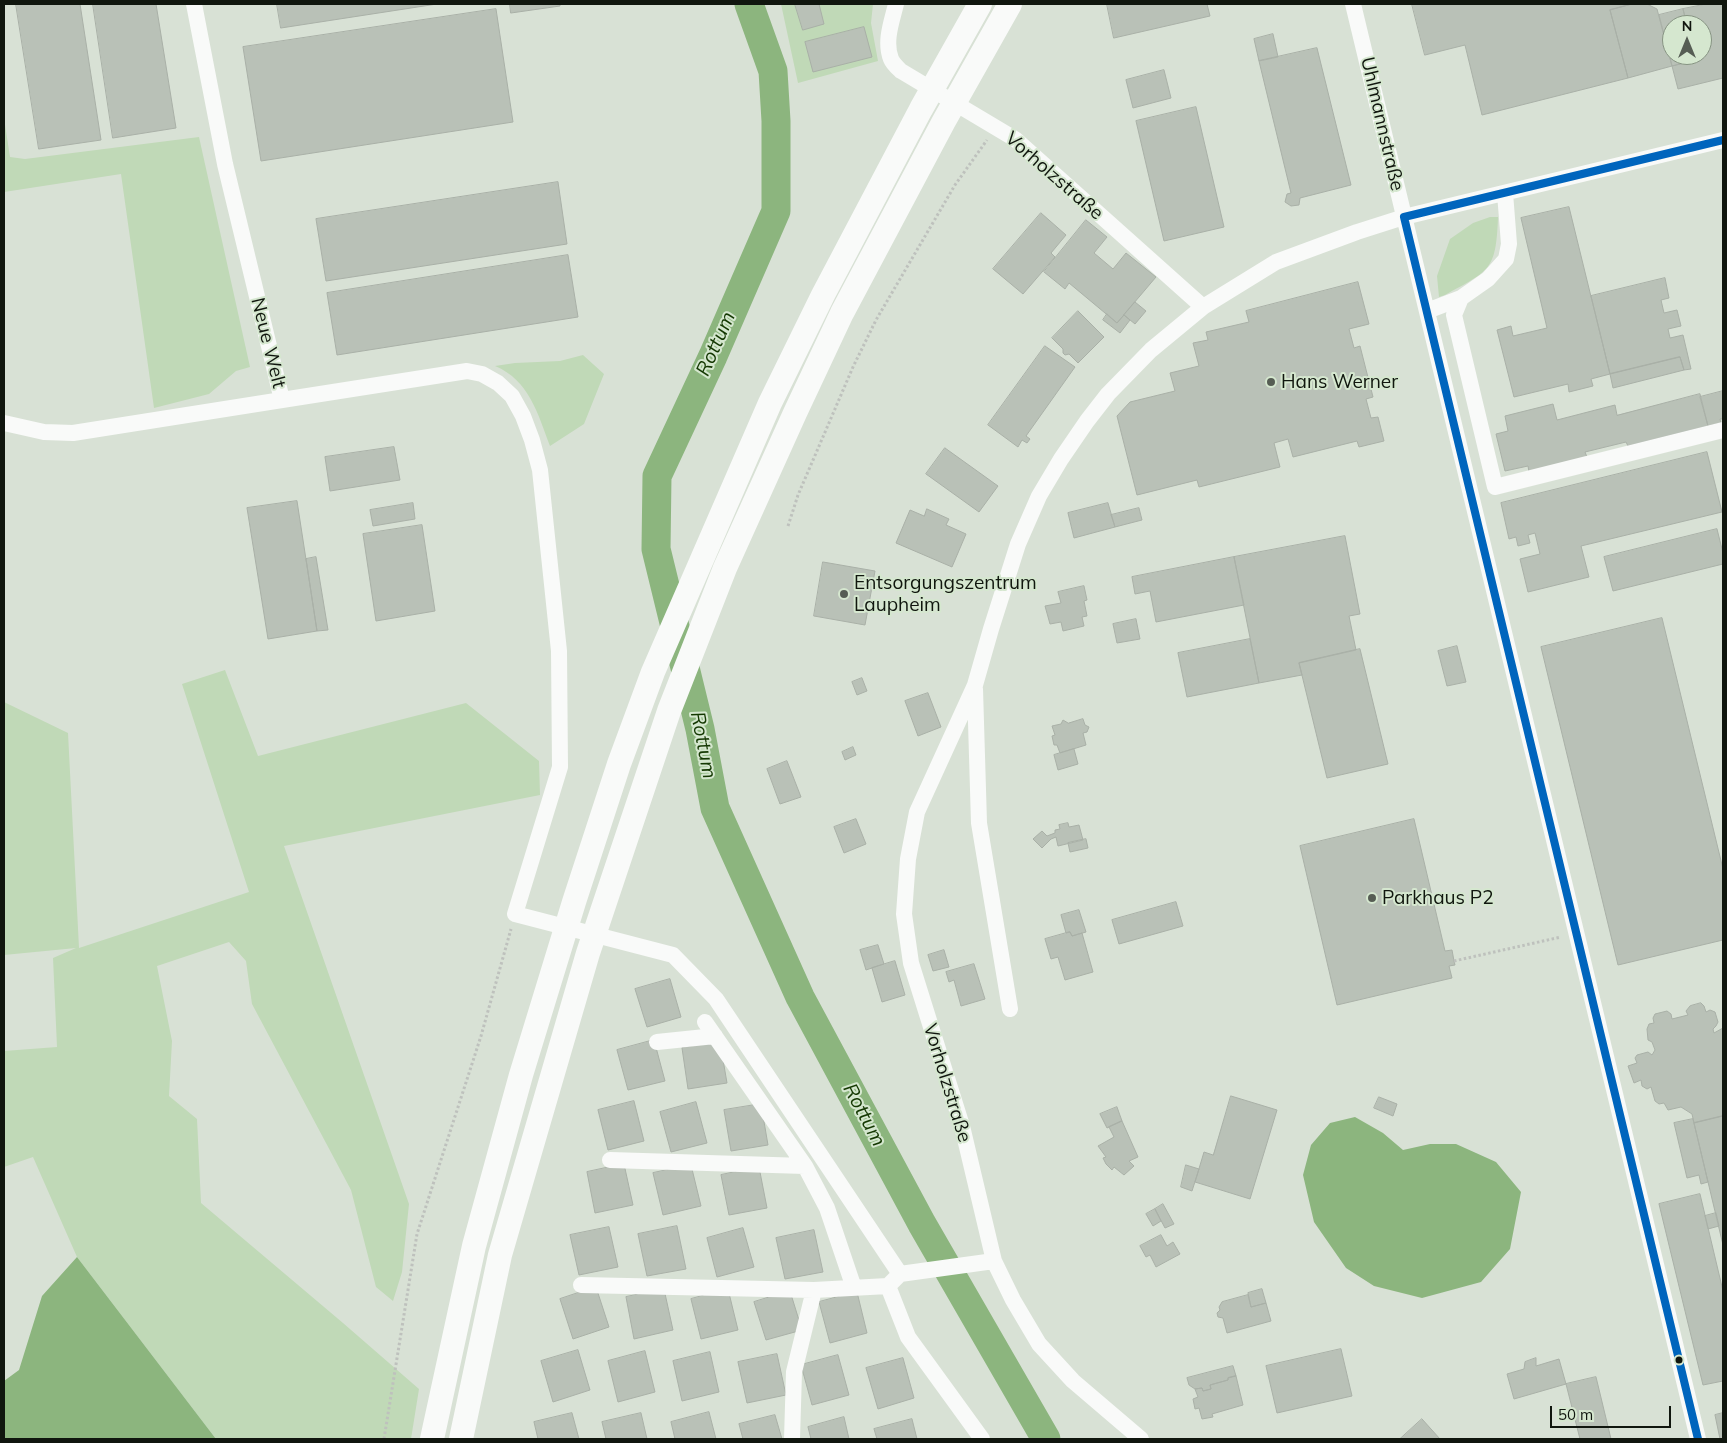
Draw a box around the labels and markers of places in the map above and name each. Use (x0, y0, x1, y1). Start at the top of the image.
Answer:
place label: Hans Werner (1281, 371, 1398, 393)
marker: Hans Werner (1265, 376, 1277, 388)
place label: Entsorgungszentrum Laupheim (854, 572, 1037, 616)
marker: Entsorgungszentrum Laupheim (838, 588, 850, 600)
place label: Parkhaus P2 (1382, 887, 1494, 909)
marker: Parkhaus P2 (1366, 892, 1378, 904)
unlabelled marker (1674, 1355, 1684, 1365)

